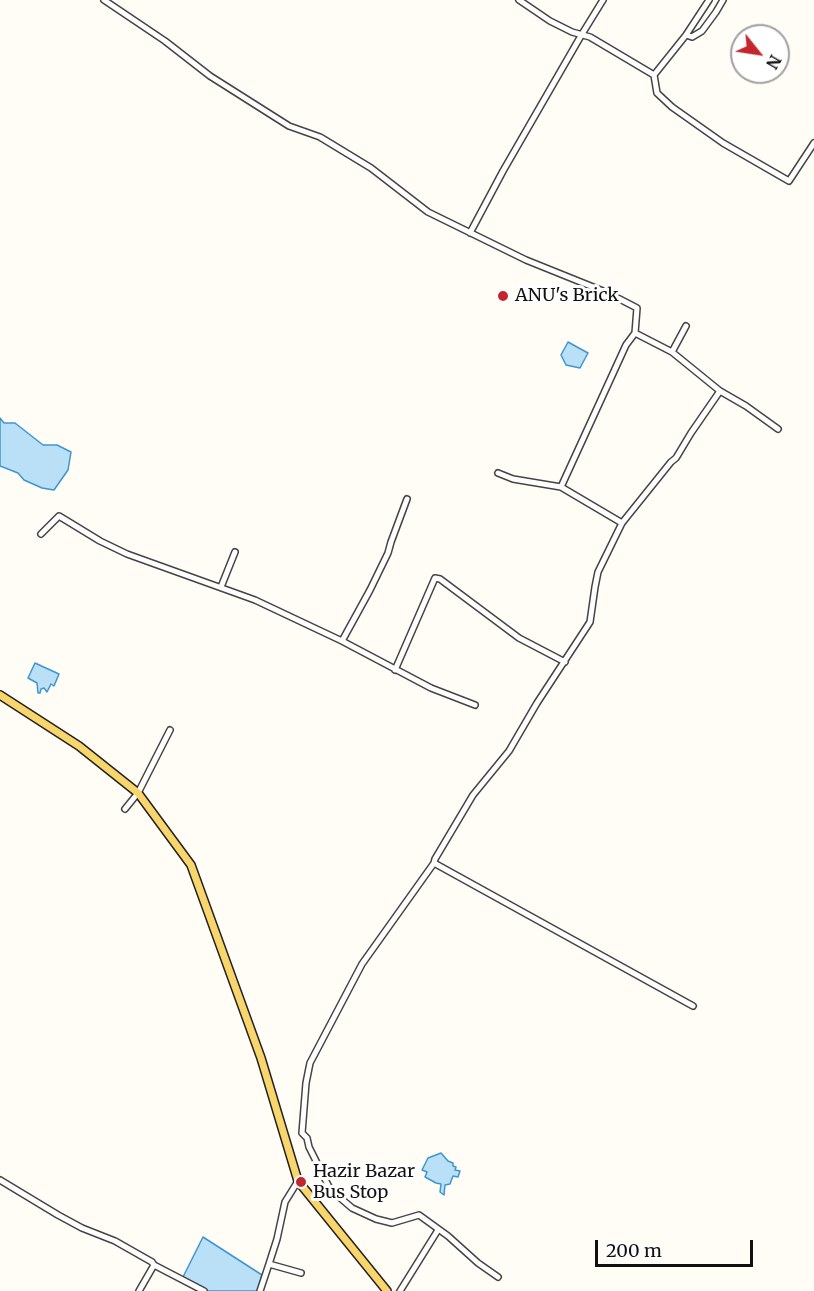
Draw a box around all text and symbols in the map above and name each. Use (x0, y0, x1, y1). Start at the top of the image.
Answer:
north arrow (730, 24, 790, 84)
text: N (762, 52, 786, 72)
place label: ANU's Brick (515, 285, 619, 307)
marker: ANU's Brick (496, 289, 510, 303)
place label: Hazir Bazar Bus Stop (313, 1161, 415, 1204)
marker: Hazir Bazar Bus Stop (294, 1175, 308, 1189)
scale bar (598, 1228, 756, 1266)
text: 200 m (606, 1239, 662, 1262)

